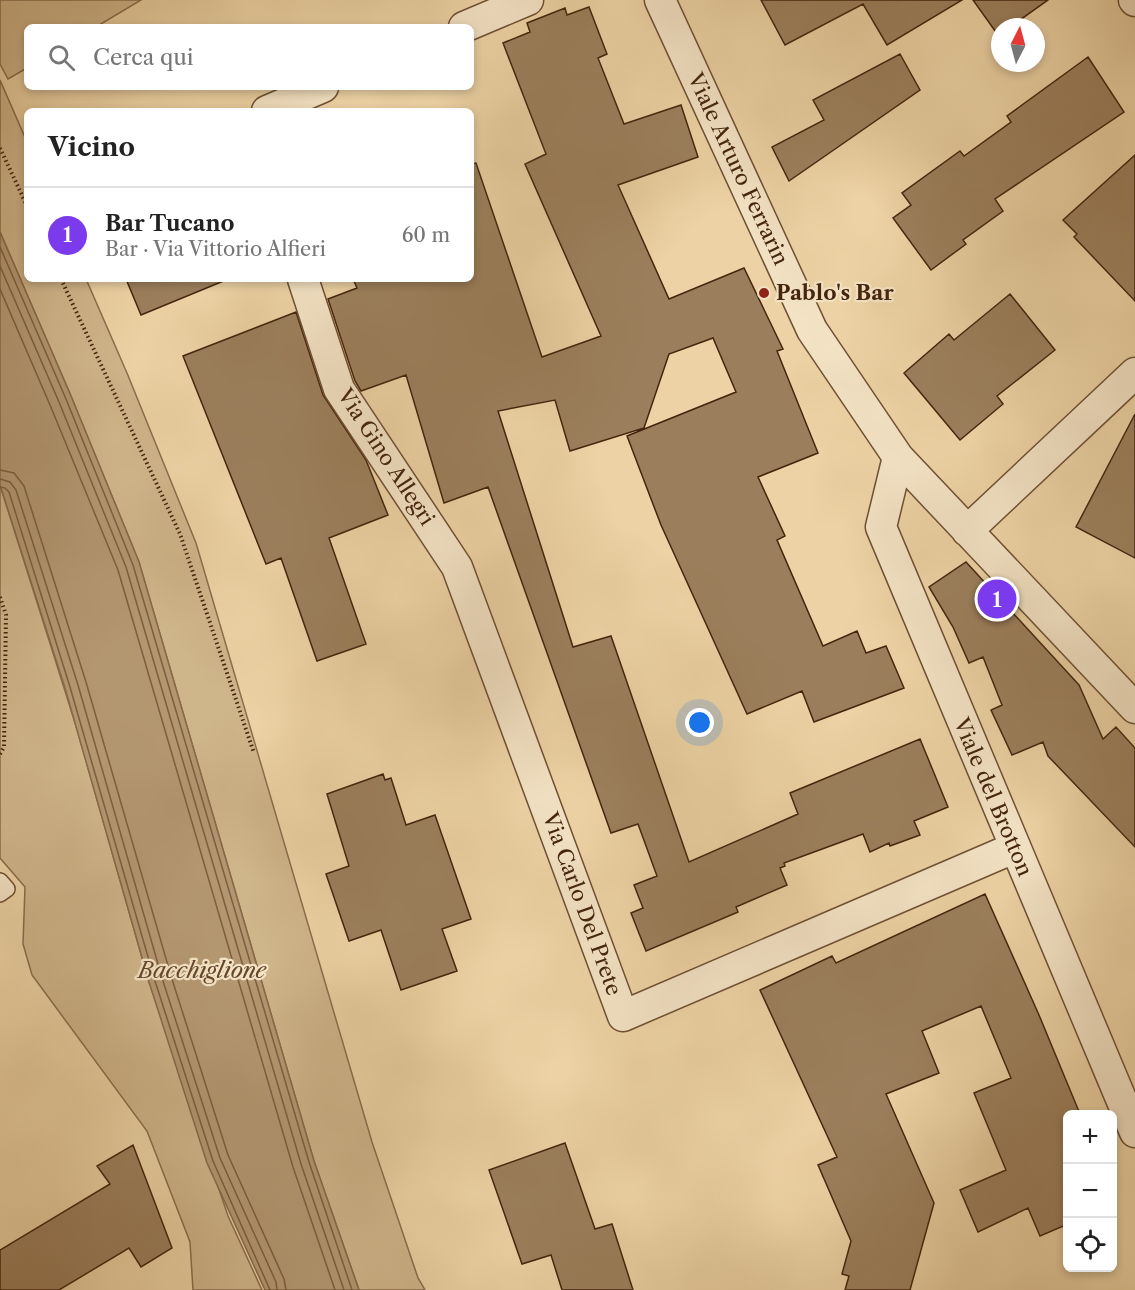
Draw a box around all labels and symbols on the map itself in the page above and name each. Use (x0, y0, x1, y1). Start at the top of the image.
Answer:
north arrow (991, 18, 1045, 72)
street label: Viale Arturo Ferrarin (683, 68, 794, 269)
place label: Pablo's Bar (776, 280, 894, 305)
marker: Pablo's Bar (757, 286, 771, 300)
street label: Via Gino Allegri (332, 383, 440, 530)
pin: 1 (978, 576, 1016, 622)
your location (685, 708, 714, 737)
street label: Viale del Brotton (948, 713, 1038, 880)
street label: Via Carlo Del Prete (537, 808, 627, 999)
water label: Bacchiglione (136, 957, 267, 984)

